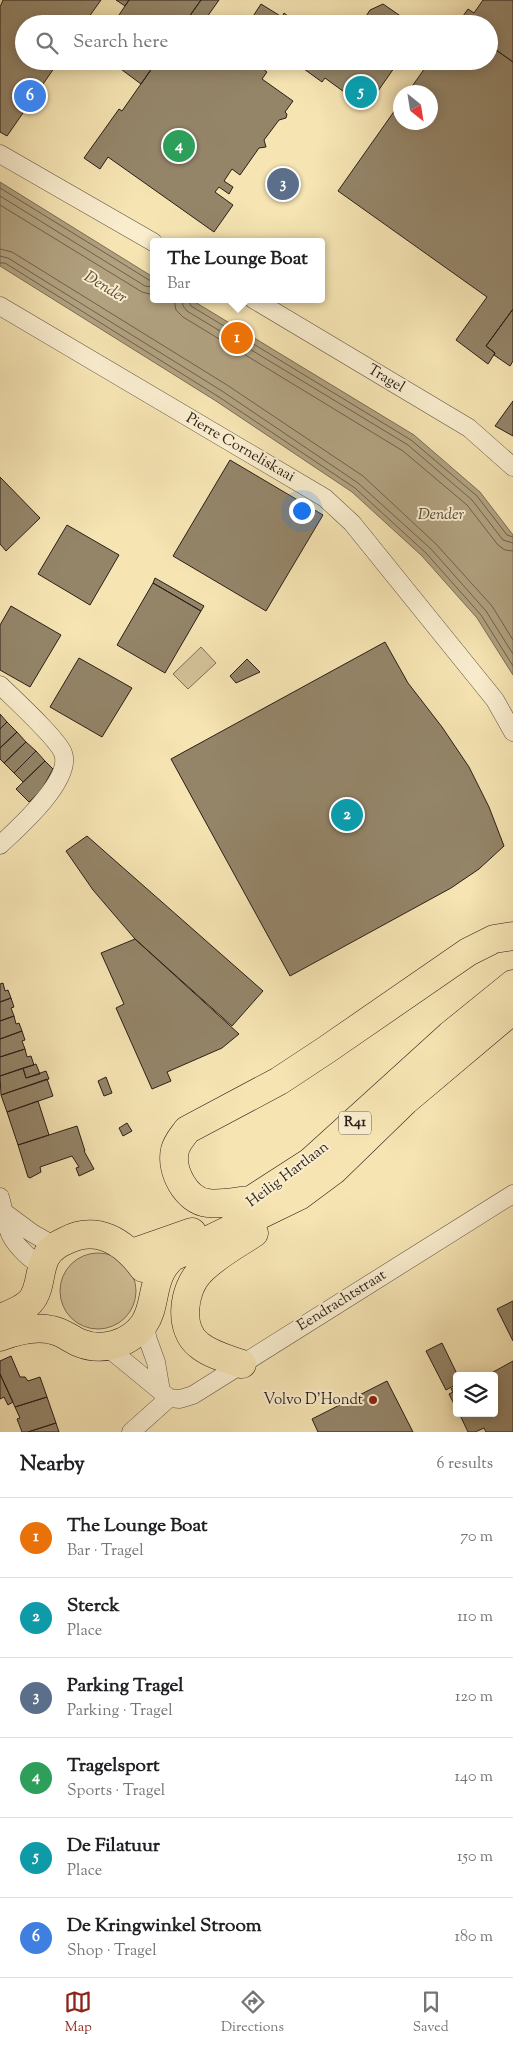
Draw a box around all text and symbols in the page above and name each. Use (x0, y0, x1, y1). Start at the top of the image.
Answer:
search box (15, 15, 498, 70)
icon: search (33, 29, 61, 57)
text: Search here (73, 29, 168, 56)
pin: 5 (345, 73, 377, 111)
pin: 6 (14, 77, 46, 115)
north arrow (393, 85, 438, 130)
pin: 4 (163, 127, 195, 165)
pin: 3 (267, 165, 299, 203)
popup (150, 238, 325, 303)
text: The Lounge Boat (167, 246, 308, 273)
water label: Dender (79, 266, 131, 310)
text: Bar (167, 273, 190, 296)
pin: 1 (221, 319, 253, 357)
street label: Tragel (363, 360, 409, 398)
street label: Pierre Corneliskaai (182, 408, 298, 488)
your location (289, 498, 315, 524)
water label: Dender (418, 504, 465, 527)
pin: 2 (331, 796, 363, 834)
road number: R41 (339, 1112, 371, 1134)
street label: Heilig Hartlaan (242, 1137, 334, 1213)
street label: Eendrachtstraat (293, 1265, 391, 1337)
map controls (453, 1372, 498, 1417)
button: layers (453, 1372, 498, 1417)
place label: Volvo D'Hondt (263, 1390, 363, 1411)
marker: Volvo D'Hondt (367, 1394, 379, 1406)
text: Nearby (20, 1450, 85, 1480)
text: 6 results (437, 1453, 493, 1476)
text: The Lounge Boat (67, 1513, 208, 1540)
text: 1 (33, 1526, 39, 1549)
text: 70 m (460, 1526, 493, 1549)
text: Bar · Tragel (67, 1540, 144, 1563)
text: Sterck (67, 1593, 120, 1620)
text: 2 (32, 1606, 40, 1629)
text: 110 m (457, 1606, 493, 1629)
text: Place (67, 1620, 102, 1643)
text: Parking Tragel (67, 1673, 184, 1700)
text: 3 (33, 1686, 39, 1709)
text: 120 m (455, 1686, 493, 1709)
text: Parking · Tragel (67, 1700, 173, 1723)
text: Tragelsport (67, 1753, 160, 1780)
text: 4 (32, 1766, 40, 1789)
text: 140 m (455, 1766, 493, 1789)
text: Sports · Tragel (67, 1780, 165, 1803)
text: De Filatuur (67, 1833, 160, 1860)
text: 5 (33, 1846, 39, 1869)
text: 150 m (457, 1846, 493, 1869)
text: Place (67, 1860, 102, 1883)
text: De Kringwinkel Stroom (67, 1913, 262, 1940)
text: 6 (32, 1926, 40, 1949)
text: 180 m (454, 1926, 493, 1949)
text: Shop · Tragel (67, 1940, 157, 1963)
tab: Map (64, 1988, 92, 2038)
tab: Directions (221, 1988, 284, 2038)
tab: Saved (413, 1988, 449, 2038)

